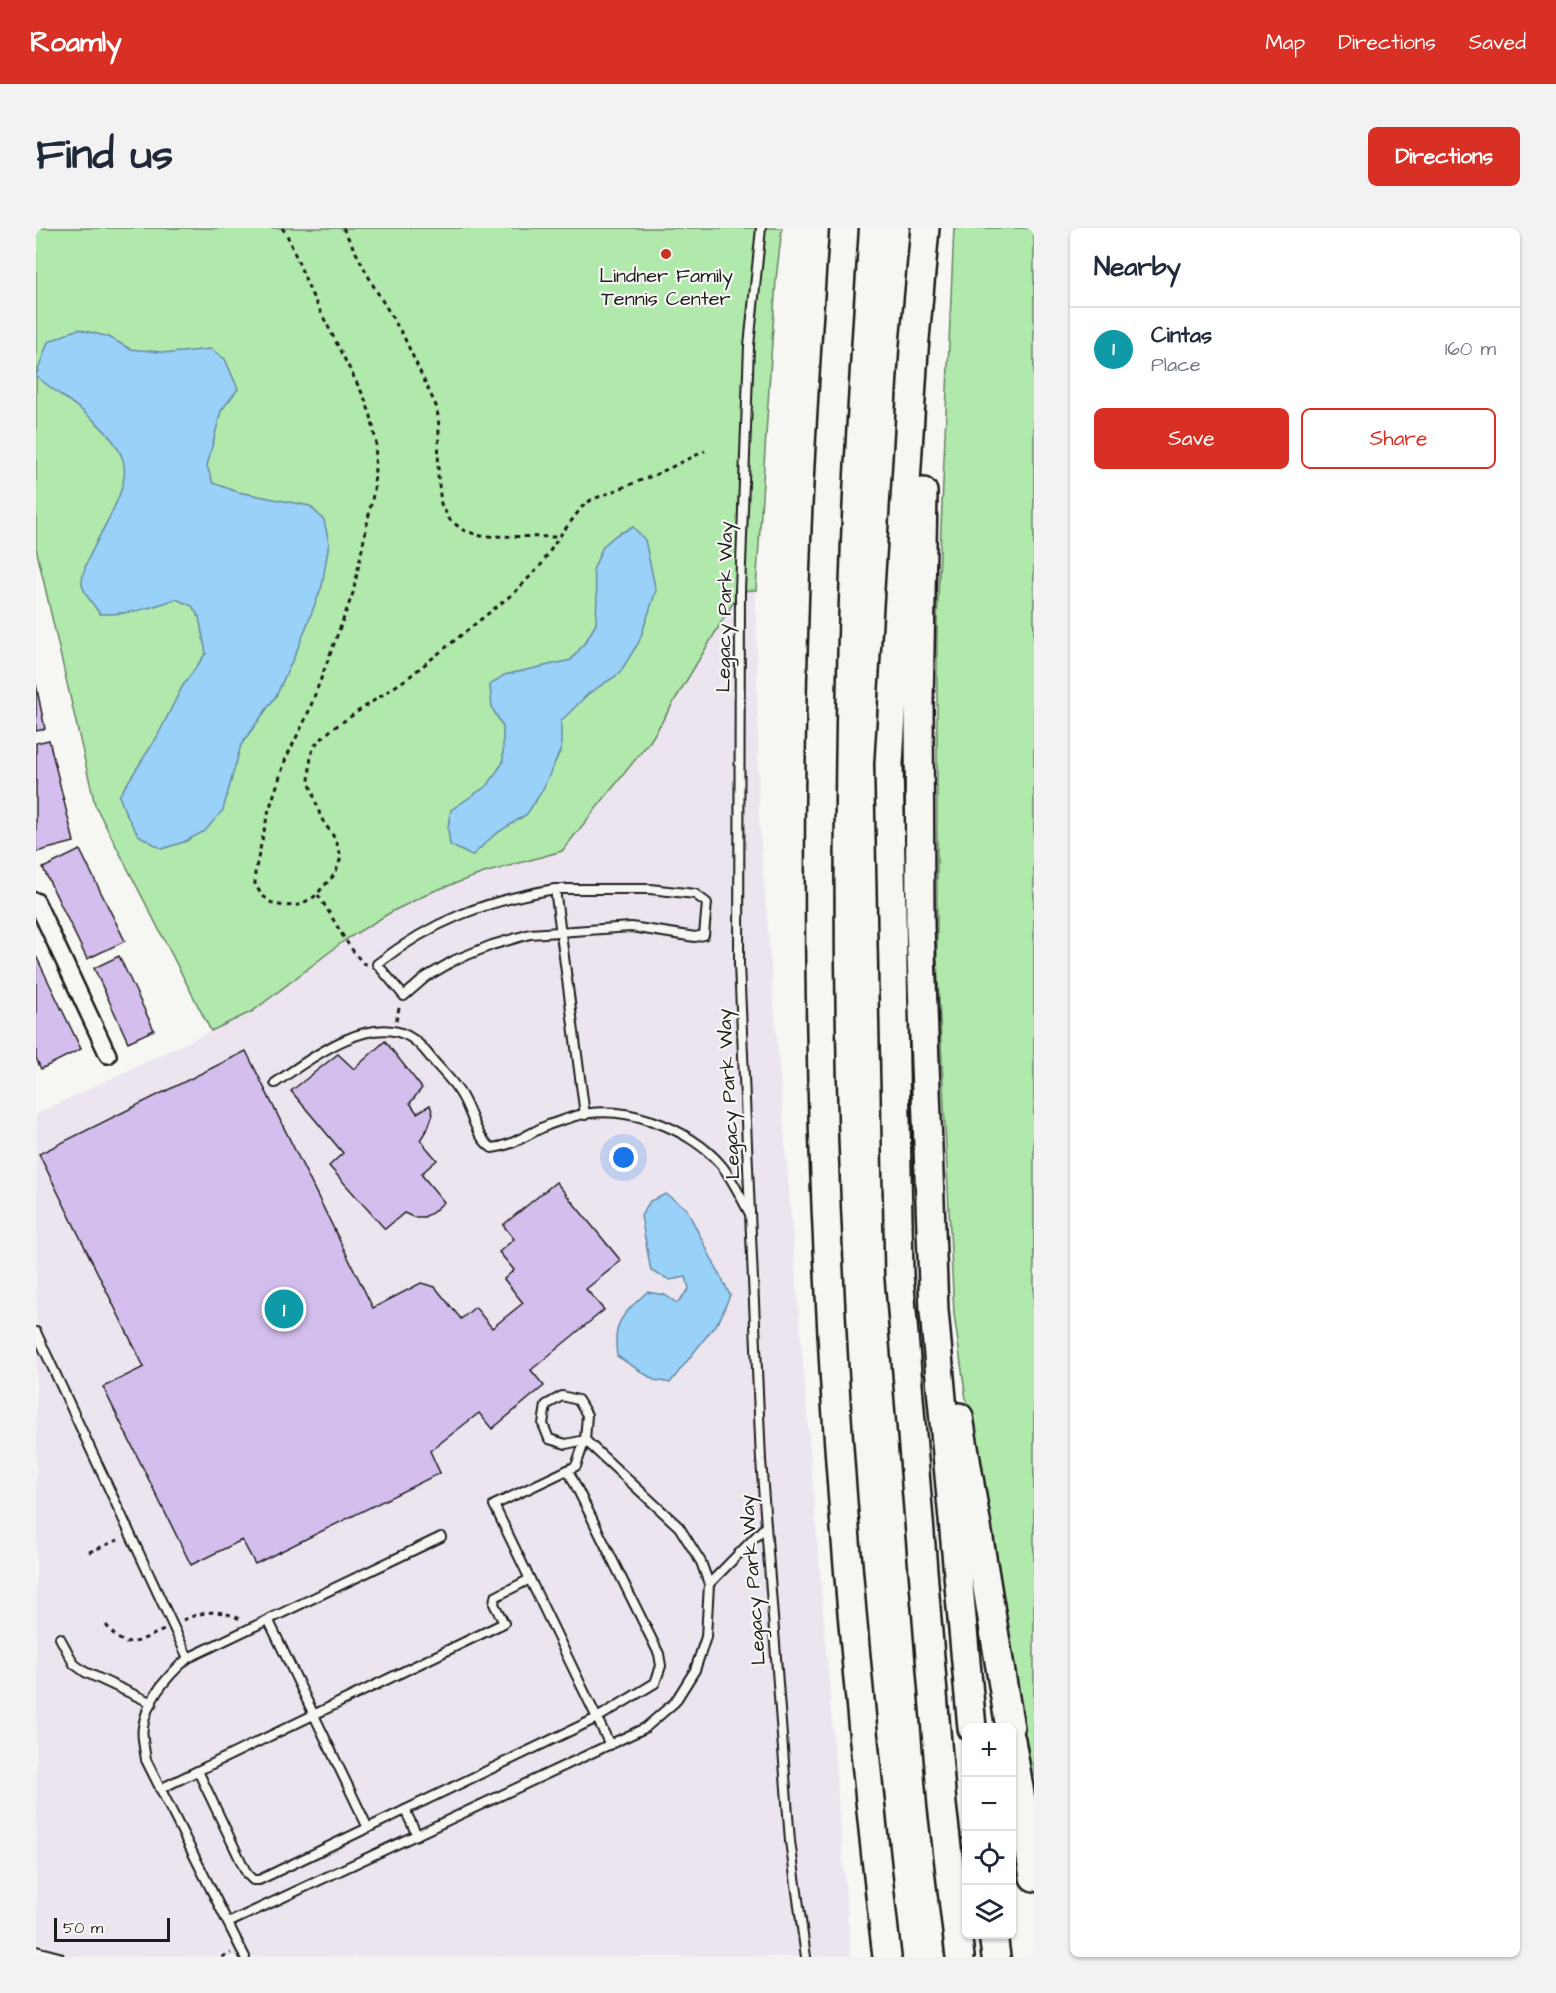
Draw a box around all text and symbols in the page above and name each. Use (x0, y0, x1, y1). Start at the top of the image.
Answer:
text: Roamly (30, 23, 122, 62)
text: Map (1265, 28, 1305, 57)
text: Directions (1338, 28, 1436, 57)
text: Saved (1469, 28, 1526, 57)
text: Find us (36, 127, 173, 185)
button: Directions (1368, 127, 1520, 186)
marker: Lindner Family Tennis Center (659, 247, 673, 261)
text: Nearby (1094, 249, 1181, 285)
place label: Lindner Family Tennis Center (599, 262, 733, 313)
text: Cintas (1151, 320, 1212, 351)
text: 1 (1112, 335, 1115, 363)
text: 160 m (1445, 335, 1496, 363)
text: Place (1151, 351, 1201, 379)
button: Save (1094, 408, 1289, 469)
button: Share (1301, 408, 1496, 469)
street label: Legacy Park Way (710, 521, 741, 693)
street label: Legacy Park Way (711, 1008, 748, 1180)
your location (609, 1143, 638, 1172)
pin: 1 (264, 1286, 304, 1332)
street label: Legacy Park Way (733, 1494, 774, 1666)
map controls (962, 1723, 1016, 1939)
button: + (962, 1723, 1016, 1777)
button: − (962, 1777, 1016, 1831)
button: locate (962, 1831, 1016, 1885)
button: layers (962, 1885, 1016, 1939)
scale bar (54, 1915, 170, 1942)
text: 50 m (63, 1917, 103, 1939)

